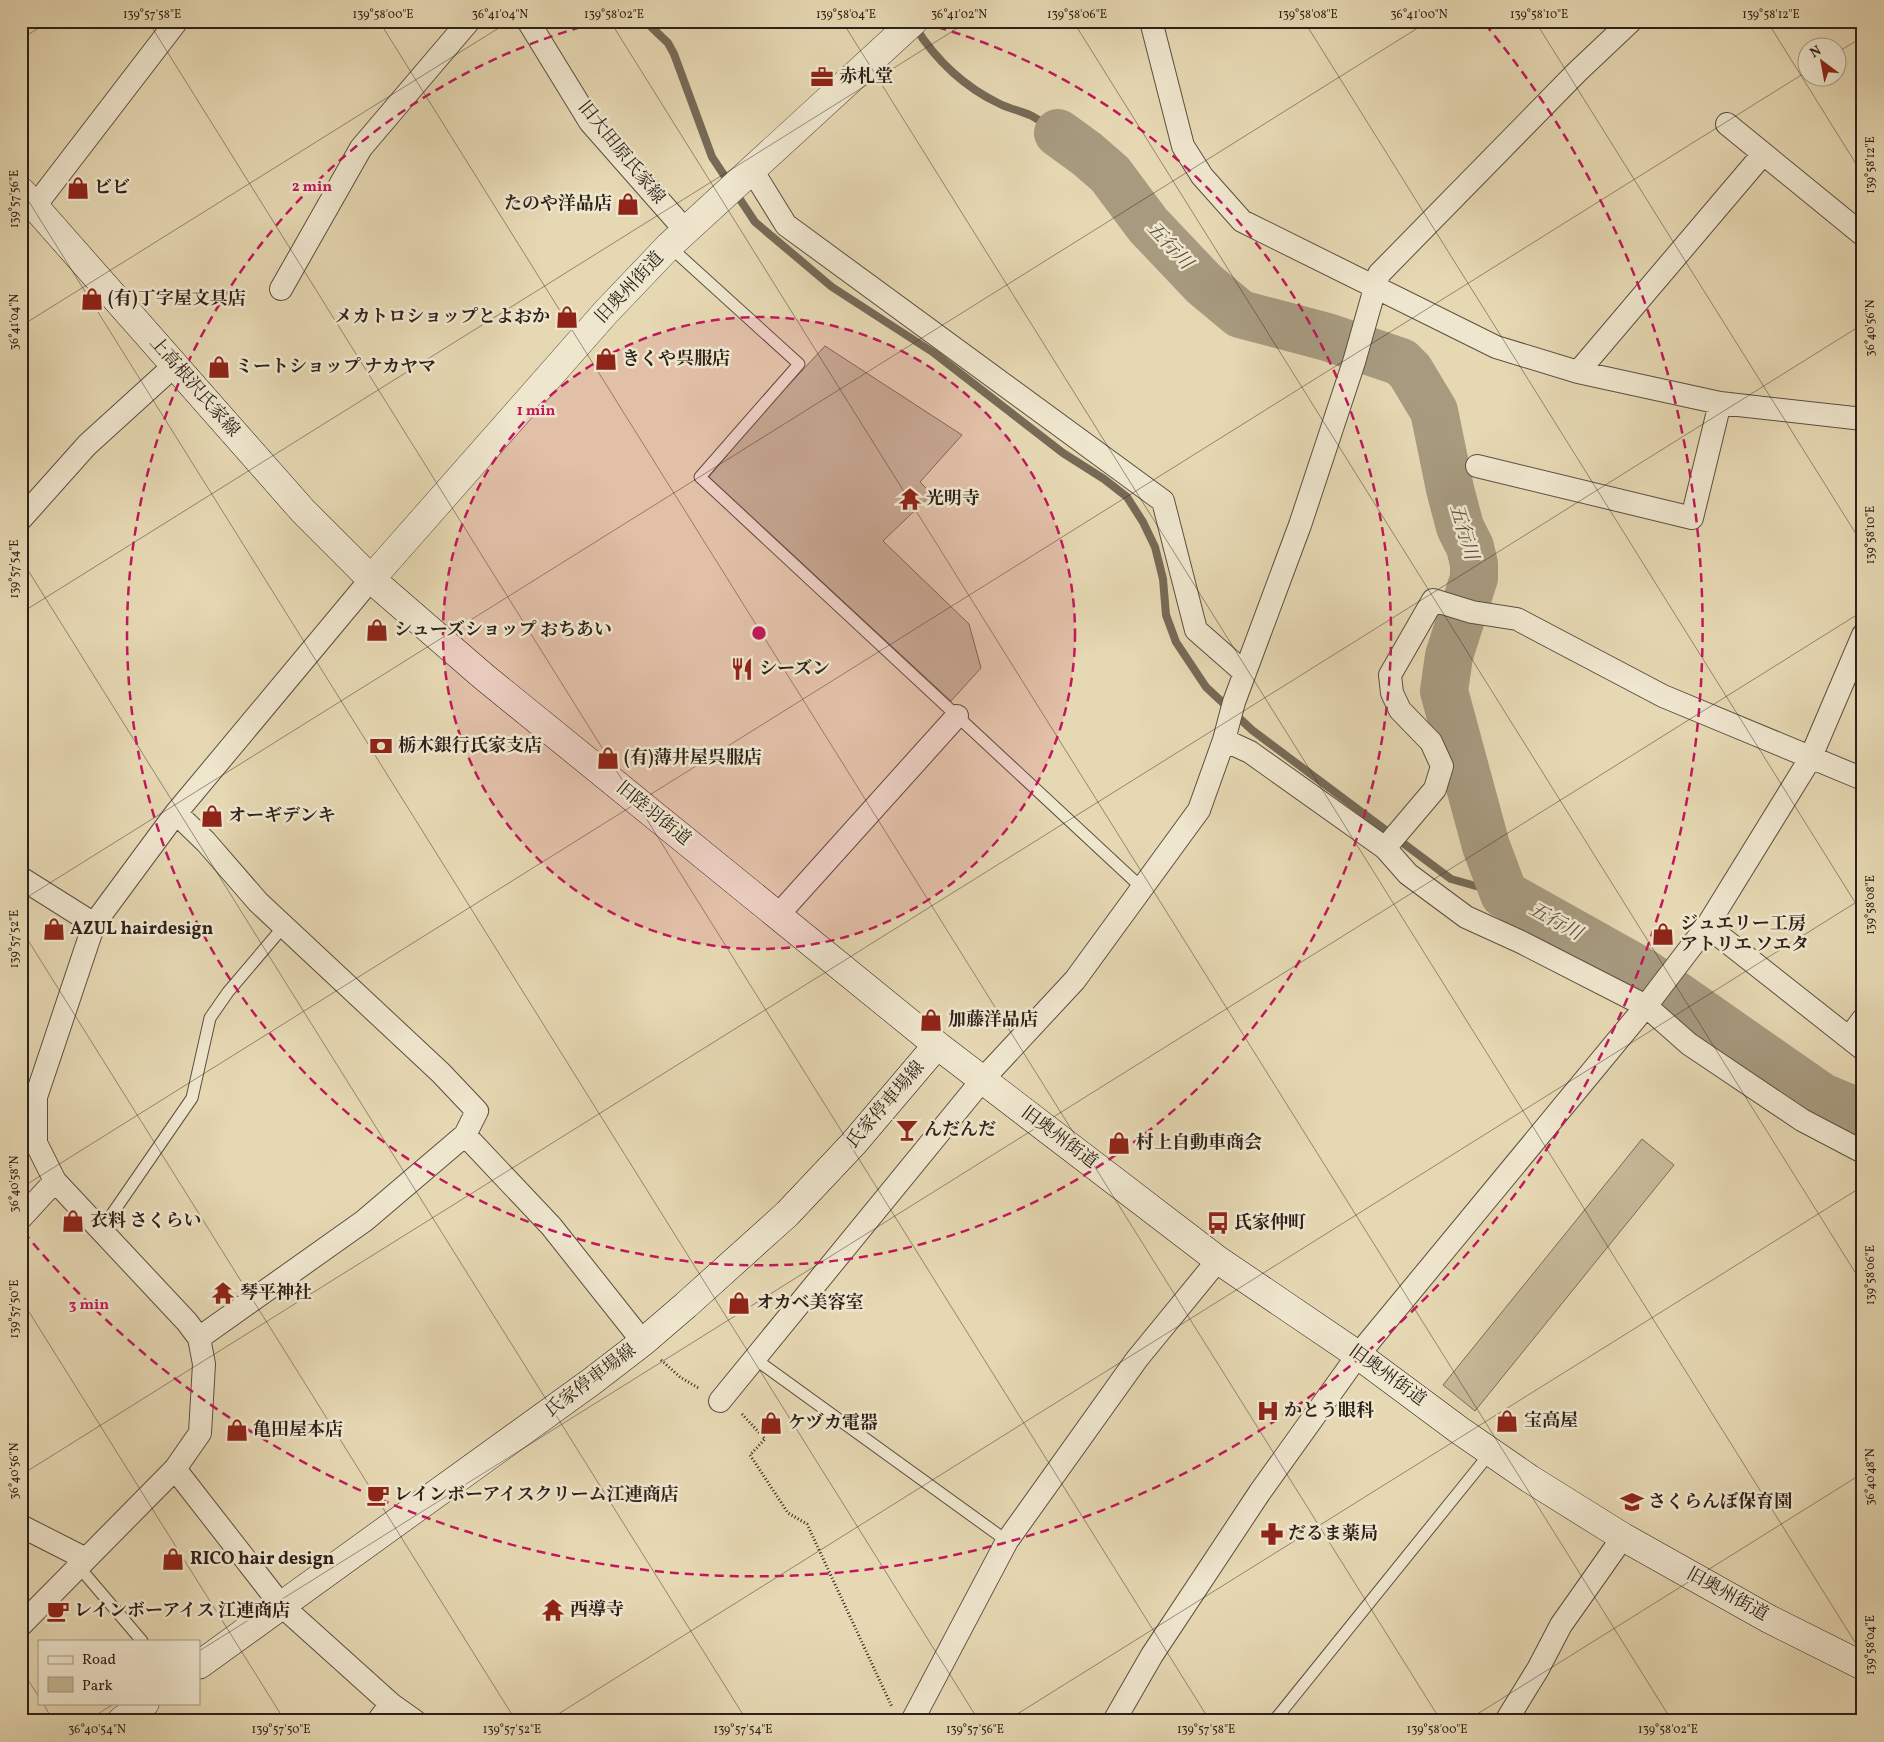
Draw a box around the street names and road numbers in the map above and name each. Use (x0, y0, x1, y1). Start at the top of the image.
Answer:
street label: 旧大田原氏家線 (572, 96, 670, 210)
street label: 旧奥州街道 (590, 247, 670, 329)
street label: 上高根沢氏家線 (143, 331, 245, 443)
street label: 旧陸羽街道 (610, 776, 696, 852)
street label: 氏家停車場線 (841, 1056, 931, 1154)
street label: 旧奥州街道 (1016, 1101, 1102, 1175)
street label: 氏家停車場線 (540, 1339, 642, 1423)
street label: 旧奥州街道 (1343, 1339, 1431, 1413)
street label: 旧奥州街道 (1682, 1562, 1772, 1628)

